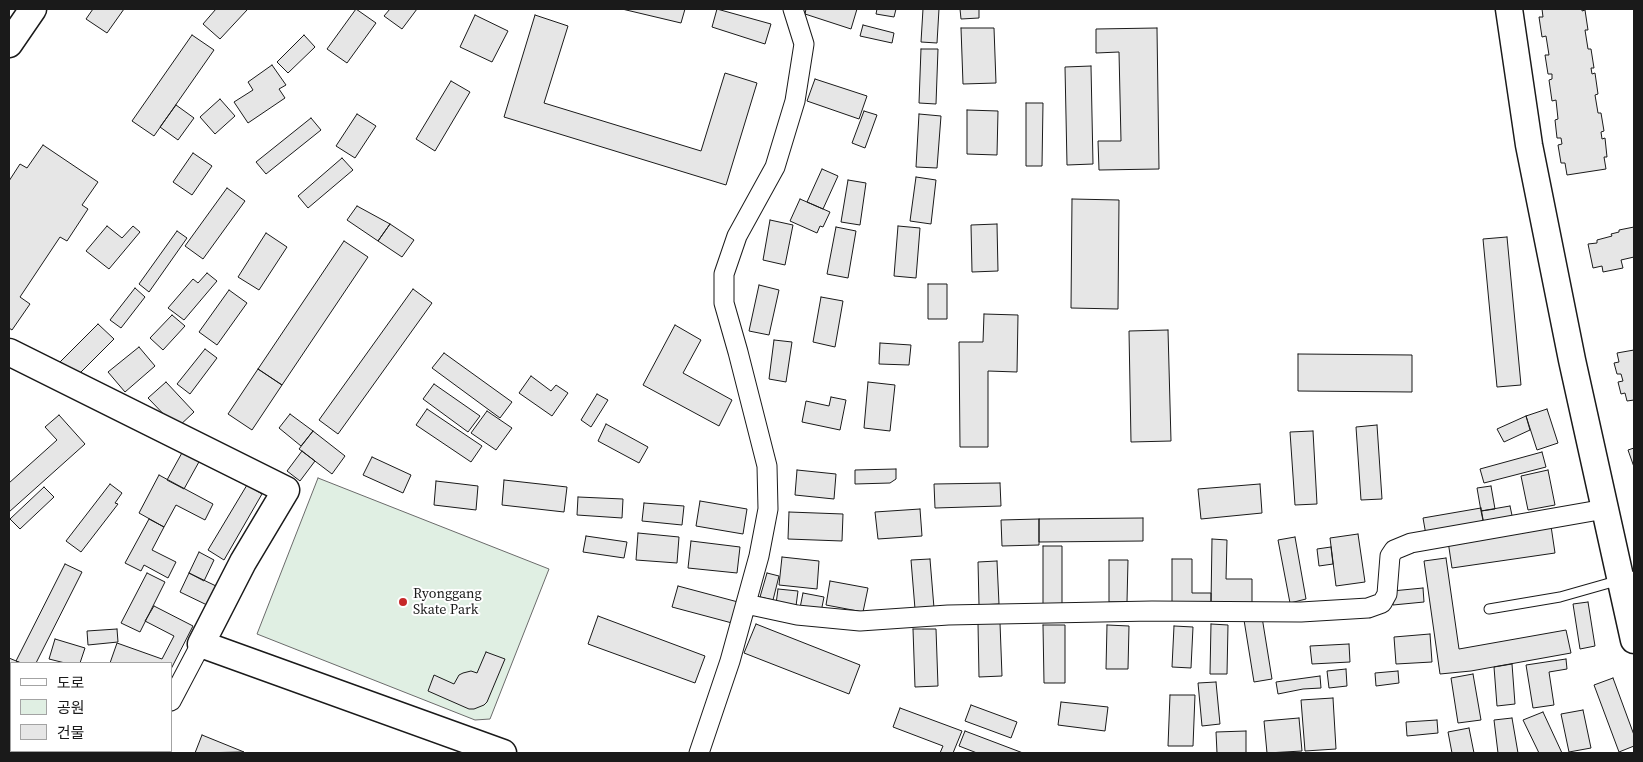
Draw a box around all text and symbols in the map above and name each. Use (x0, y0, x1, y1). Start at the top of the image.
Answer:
place label: Ryonggang Skate Park (413, 586, 482, 618)
marker: Ryonggang Skate Park (397, 596, 409, 608)
legend (10, 662, 172, 752)
text: 도로 (57, 672, 85, 693)
text: 공원 (57, 697, 85, 718)
text: 건물 (57, 722, 85, 743)

